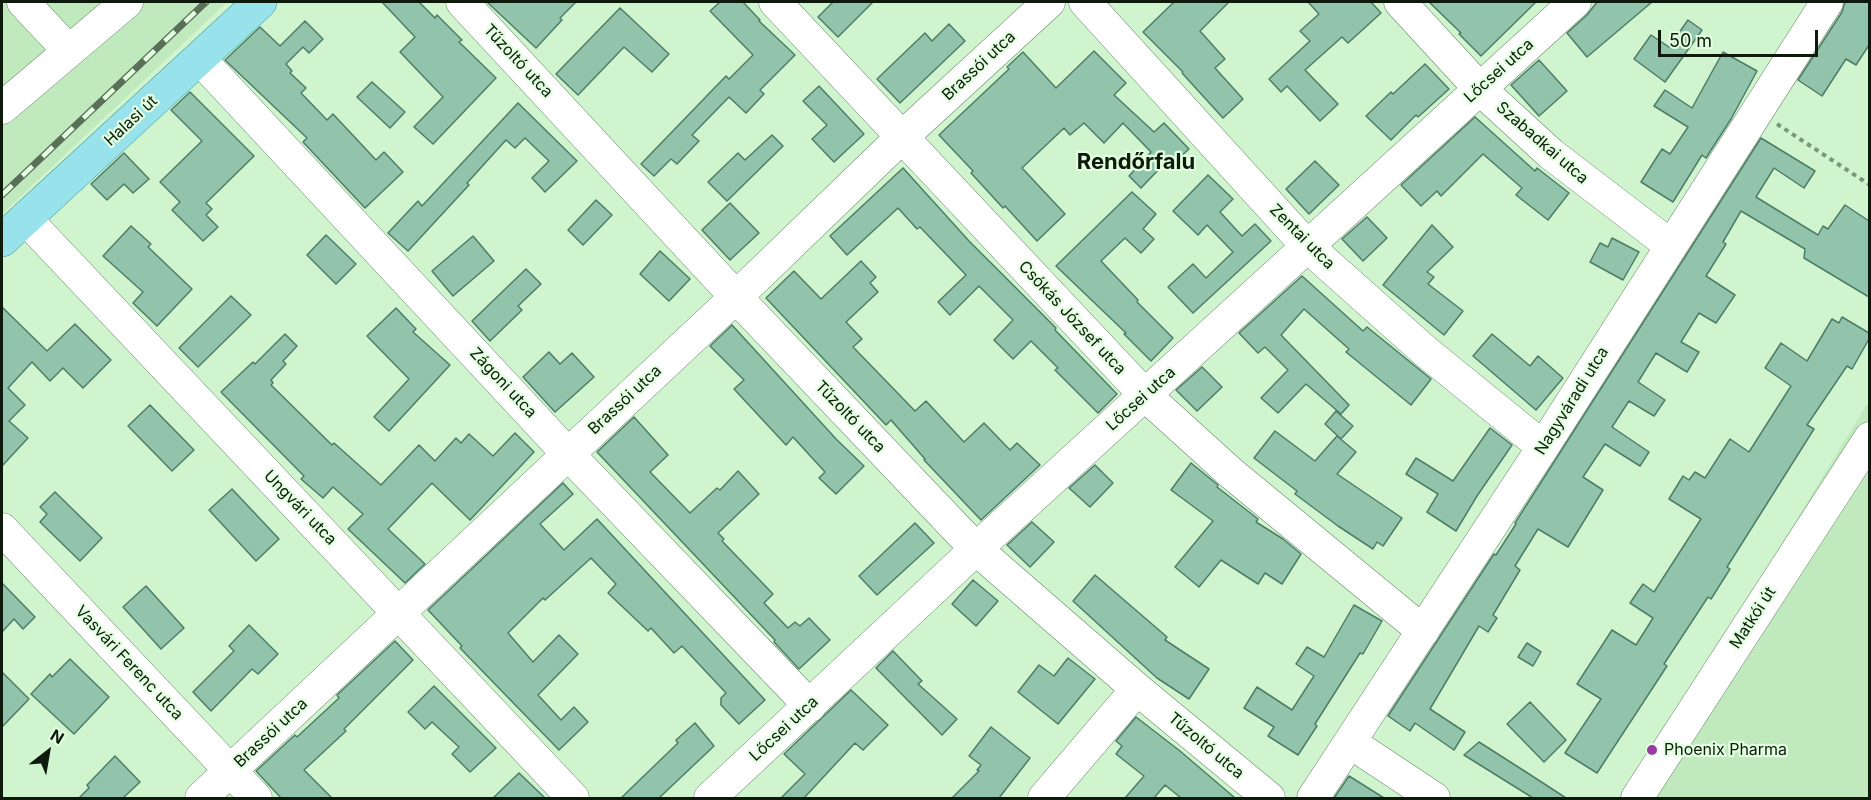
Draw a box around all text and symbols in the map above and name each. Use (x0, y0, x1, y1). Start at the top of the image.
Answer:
scale bar (1661, 18, 1822, 56)
street label: Tűzoltó utca (479, 20, 557, 102)
street label: Brassói utca (938, 27, 1020, 105)
text: 50 m (1669, 30, 1712, 51)
street label: Lőcsei utca (1460, 35, 1538, 107)
street label: Halasi út (101, 92, 161, 150)
street label: Szabadkai utca (1492, 98, 1592, 188)
district label: Rendőrfalu (1077, 149, 1195, 175)
street label: Zentai utca (1265, 200, 1339, 274)
street label: Csókás József utca (1014, 257, 1130, 379)
street label: Nagyváradi utca (1531, 343, 1613, 459)
street label: Zágoni utca (466, 344, 540, 422)
street label: Brassói utca (584, 361, 666, 439)
street label: Lőcsei utca (1102, 363, 1180, 435)
street label: Tűzoltó utca (811, 377, 889, 457)
street label: Ungvári utca (260, 467, 340, 549)
street label: Matkói út (1726, 584, 1780, 652)
street label: Vasvári Ferenc utca (71, 602, 187, 724)
street label: Lőcsei utca (746, 692, 822, 766)
street label: Brassói utca (230, 694, 312, 772)
street label: Tűzoltó utca (1164, 709, 1248, 783)
north arrow (18, 722, 78, 782)
text: N (47, 725, 68, 748)
place label: Phoenix Pharma (1664, 740, 1787, 760)
marker: Phoenix Pharma (1645, 743, 1659, 757)

